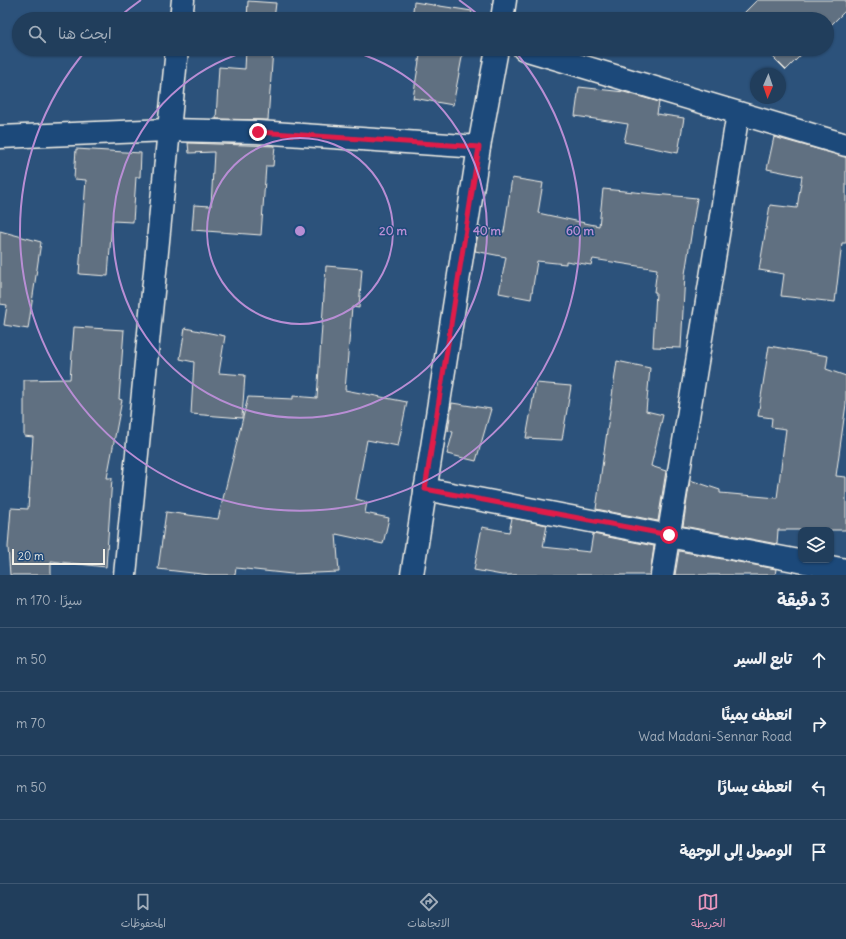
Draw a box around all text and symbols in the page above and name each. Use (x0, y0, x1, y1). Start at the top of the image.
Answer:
search box (12, 12, 834, 56)
icon: search (26, 23, 48, 45)
text: ابحث هنا (58, 24, 112, 43)
north arrow (750, 68, 786, 104)
route end (249, 123, 267, 141)
text: 20 m (379, 223, 407, 238)
text: 40 m (473, 223, 502, 238)
text: 60 m (566, 223, 595, 238)
centre of rings (293, 224, 307, 238)
route start (660, 526, 678, 544)
map controls (798, 527, 834, 563)
button: layers (798, 527, 834, 563)
scale bar (12, 547, 105, 566)
text: 20 m (18, 549, 44, 563)
text: 3 دقيقة (777, 589, 830, 611)
text: سيرًا · 170 m (16, 592, 82, 609)
text: تابع السير (735, 649, 792, 668)
icon: ahead (808, 649, 830, 671)
text: 50 m (16, 651, 47, 668)
text: انعطف يمينًا (721, 705, 792, 724)
icon: right (808, 713, 830, 735)
text: 70 m (16, 715, 45, 732)
text: Wad Madani-Sennar Road (638, 728, 792, 745)
text: انعطف يسارًا (718, 777, 792, 796)
icon: left (808, 777, 830, 799)
text: 50 m (16, 779, 47, 796)
text: الوصول إلى الوجهة (679, 841, 792, 860)
icon: arrive (808, 841, 830, 863)
tab: المحفوظات (121, 891, 166, 933)
tab: الاتجاهات (407, 891, 450, 933)
tab: الخريطة (691, 891, 725, 933)

